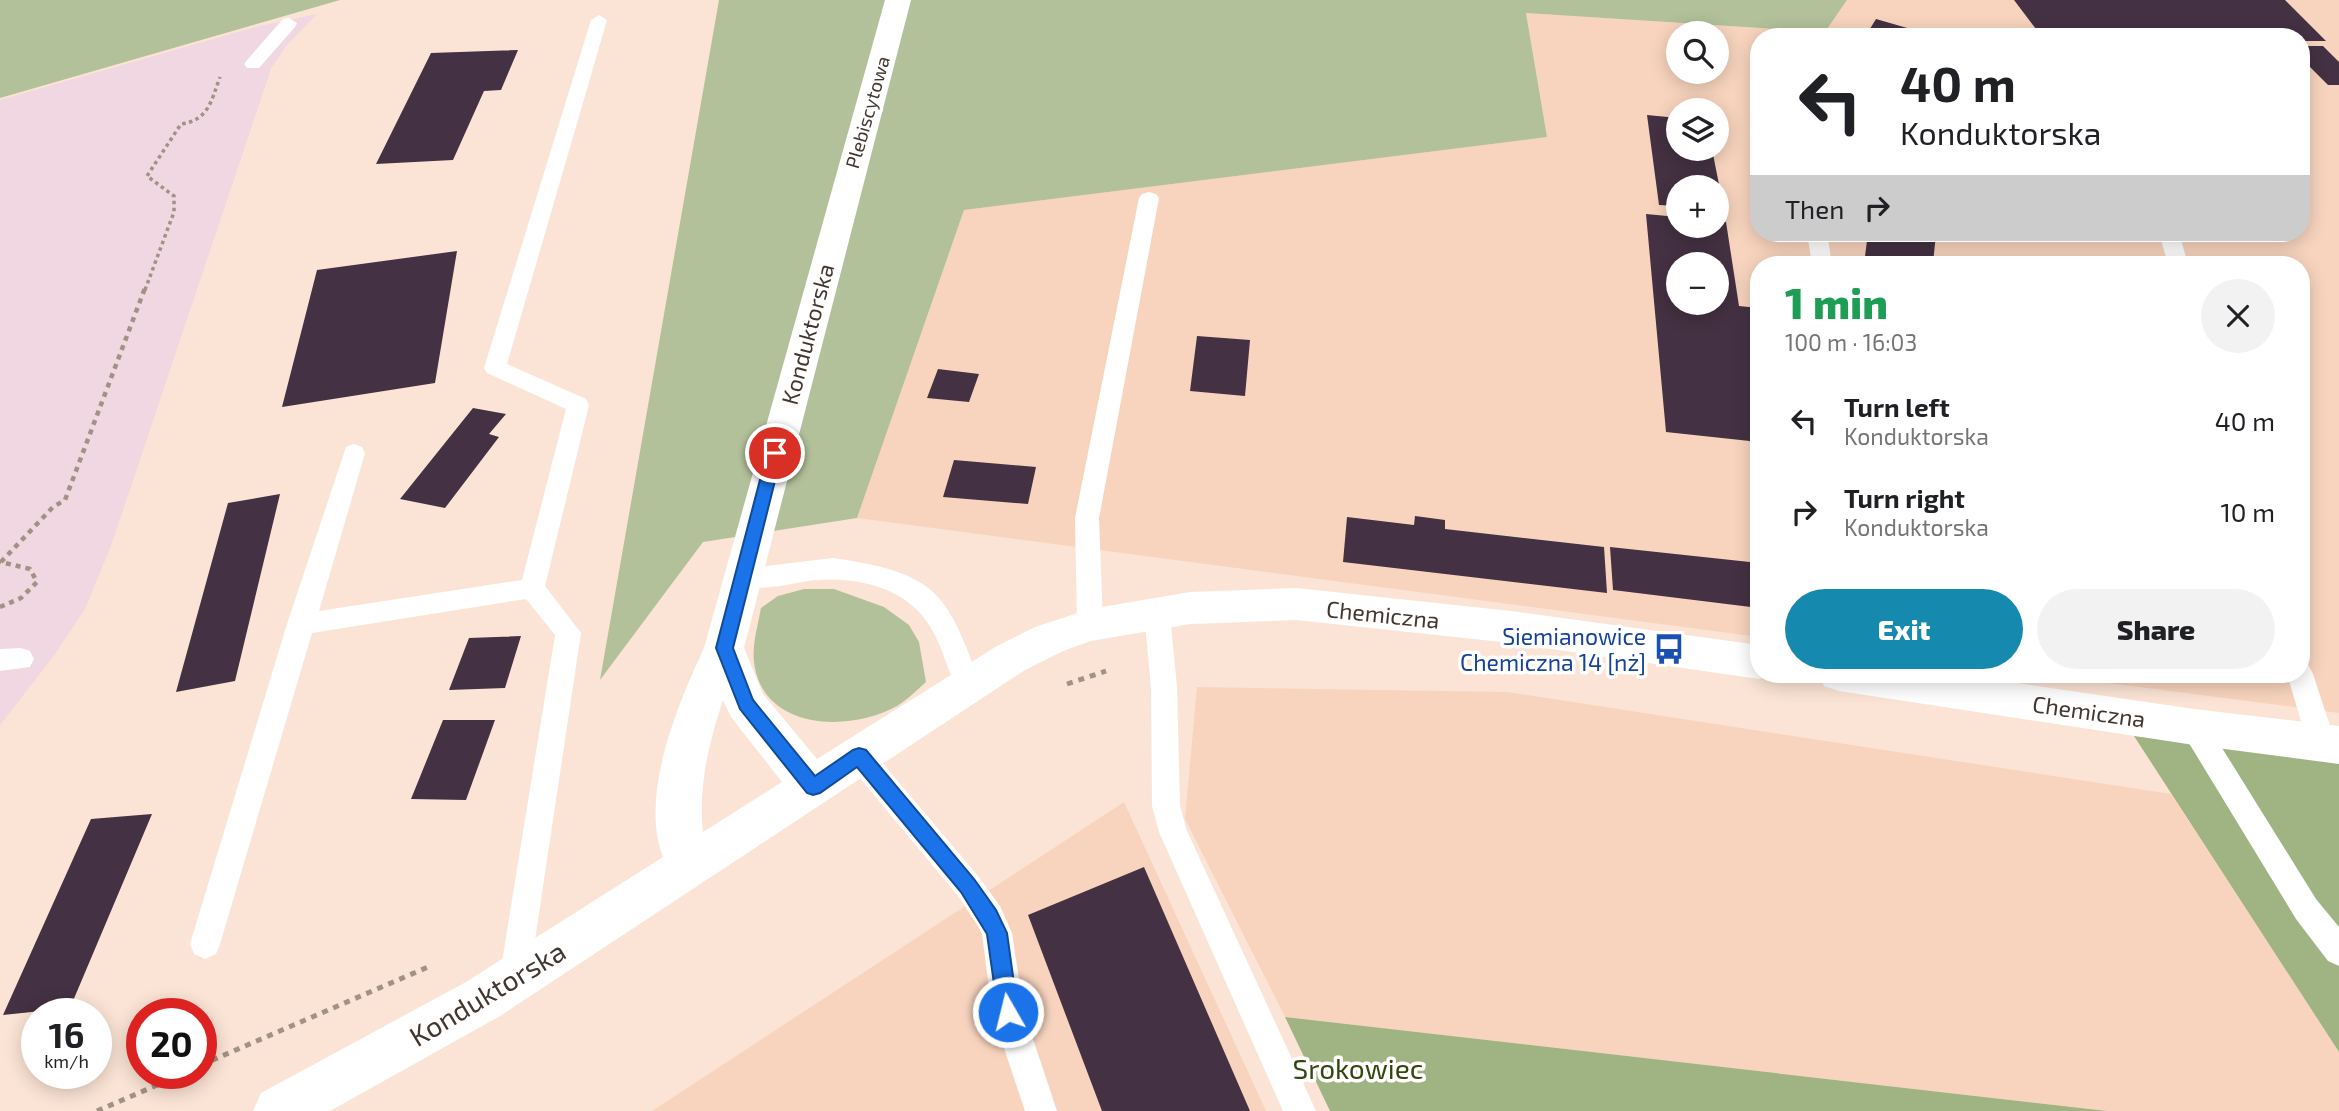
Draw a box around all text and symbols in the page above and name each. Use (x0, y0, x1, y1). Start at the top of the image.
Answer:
map controls (1666, 21, 1729, 315)
button: search (1666, 21, 1729, 84)
street label: Plebiscytowa (840, 53, 894, 171)
text: 40 m (1900, 53, 2016, 112)
icon: left (1785, 56, 1876, 147)
button: layers (1666, 98, 1729, 161)
text: Konduktorska (1900, 113, 2101, 151)
button: + (1666, 175, 1729, 238)
icon: right (1858, 189, 1896, 227)
text: Then (1785, 193, 1844, 224)
button: − (1666, 252, 1729, 315)
street label: Konduktorska (775, 260, 839, 408)
text: 1 min (1785, 277, 1888, 327)
button: close (2201, 279, 2275, 353)
text: 100 m · 16:03 (1785, 328, 1917, 356)
text: Turn left (1844, 391, 1950, 422)
icon: left (1785, 402, 1823, 440)
text: 40 m (2215, 405, 2275, 436)
text: Konduktorska (1844, 422, 1989, 450)
pin (745, 423, 805, 483)
icon: arrive (756, 434, 794, 472)
text: Turn right (1844, 482, 1965, 513)
icon: right (1785, 493, 1823, 531)
text: 10 m (2220, 496, 2275, 527)
text: Konduktorska (1844, 513, 1989, 541)
button: Exit (1785, 589, 2023, 669)
button: Share (2037, 589, 2275, 669)
street label: Chemiczna (1325, 594, 1441, 634)
place label: Siemianowice Chemiczna 14 [nż] (1460, 622, 1646, 676)
bus stop icon: Siemianowice Chemiczna 14 [nż] (1652, 632, 1686, 666)
street label: Chemiczna (2031, 689, 2147, 733)
street label: Konduktorska (403, 933, 571, 1053)
position arrow (971, 975, 1045, 1049)
speed limit sign: 20 (126, 998, 217, 1089)
text: 16 (49, 1013, 84, 1055)
text: km/h (44, 1050, 89, 1072)
park label: Srokowiec (1293, 1051, 1423, 1085)

